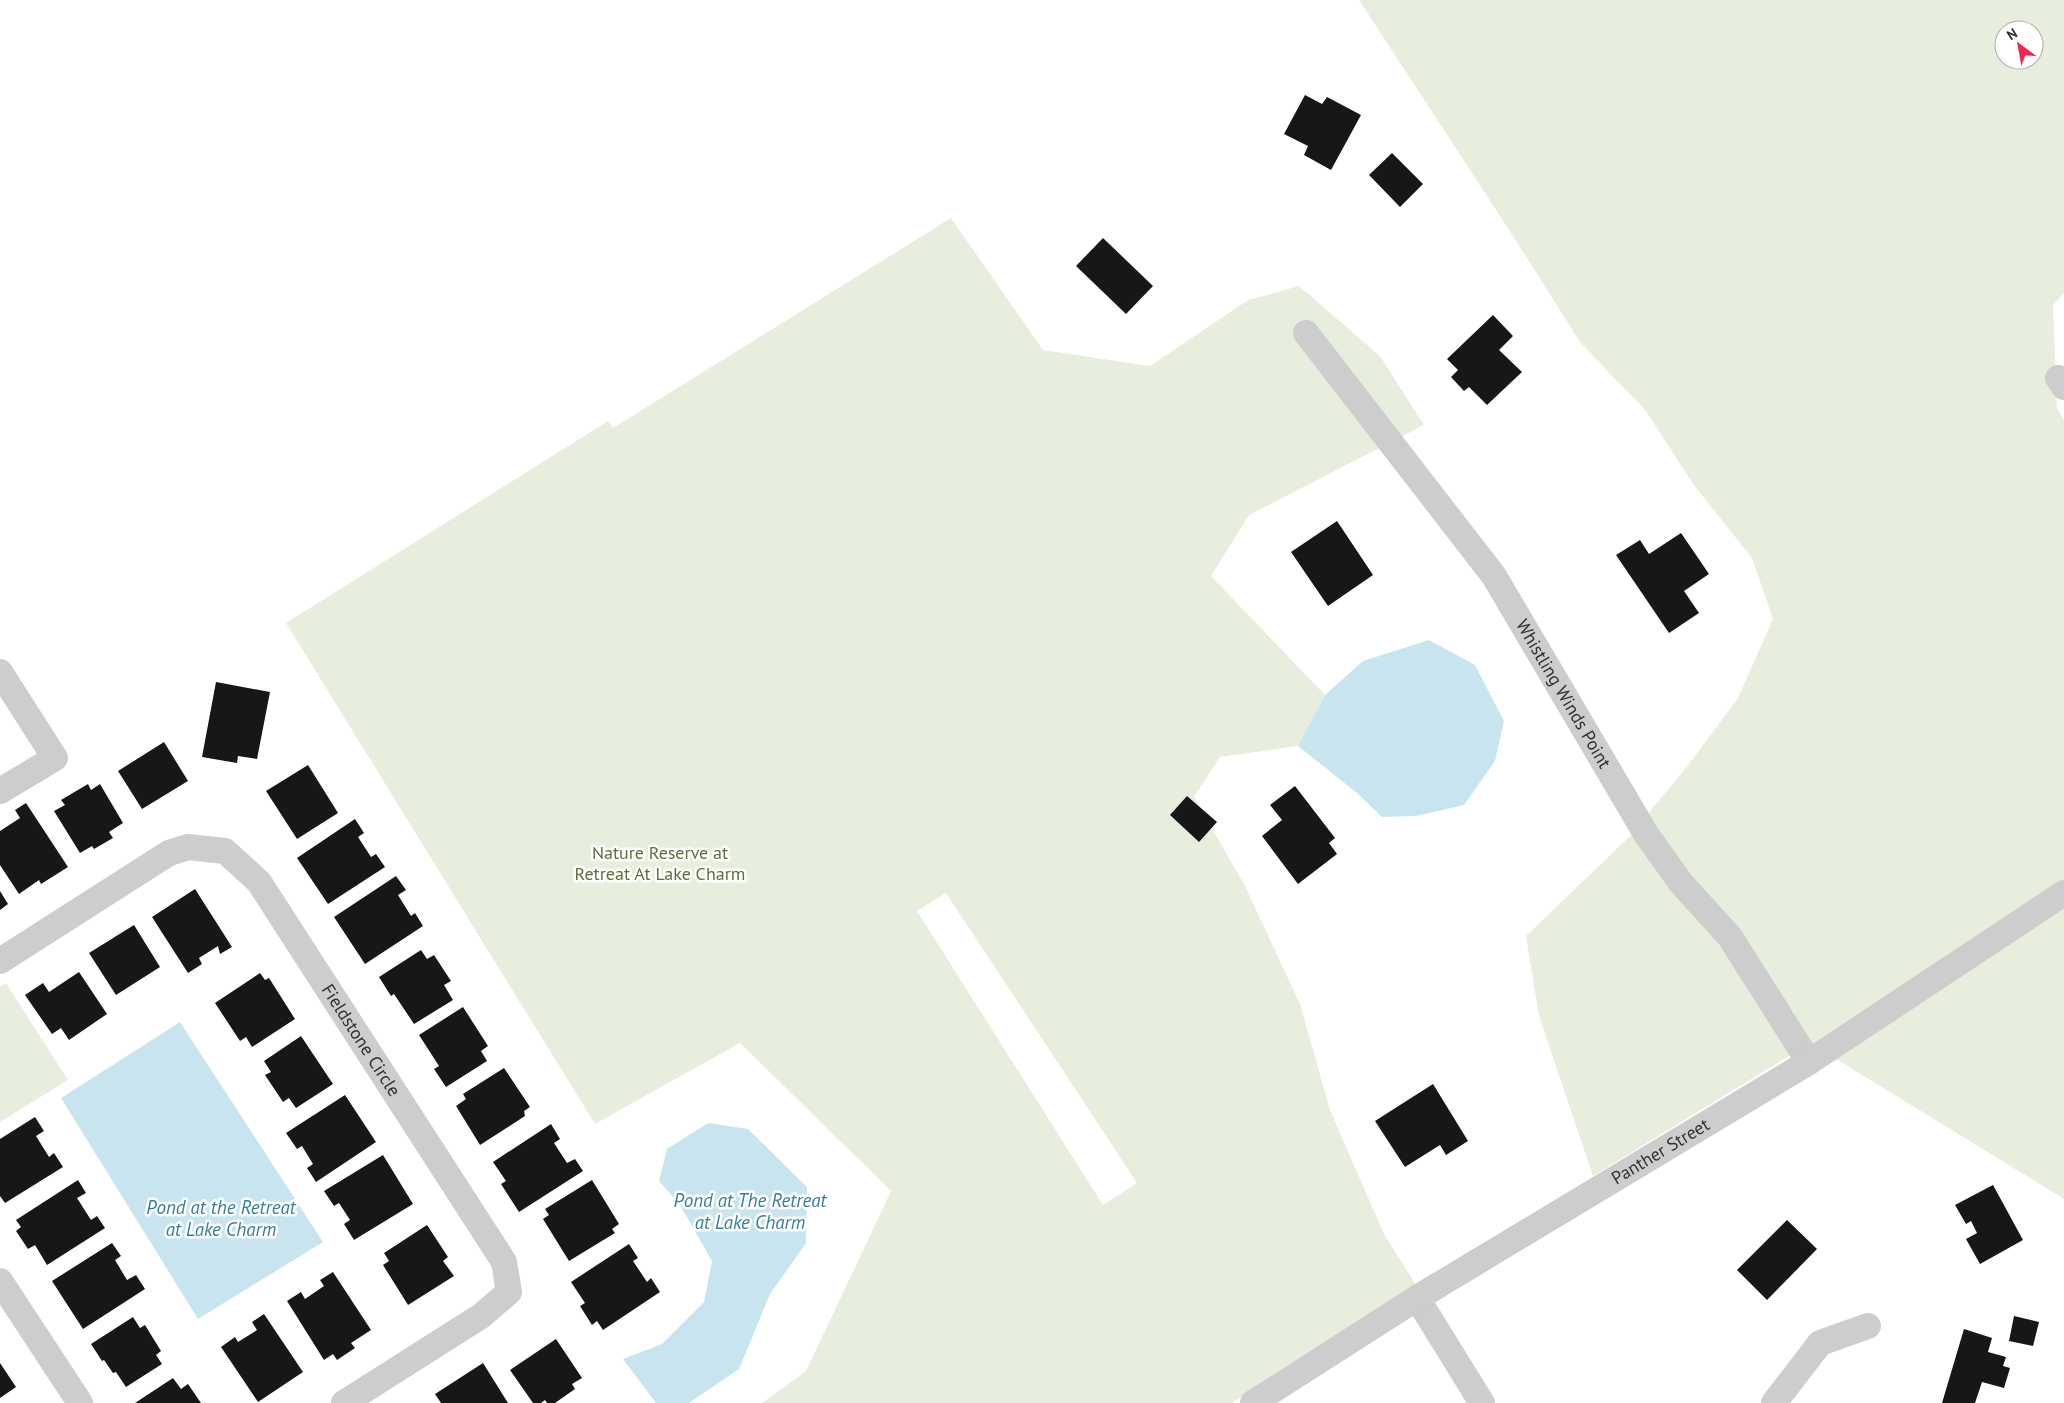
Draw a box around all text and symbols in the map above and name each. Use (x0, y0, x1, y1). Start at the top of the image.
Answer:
north arrow (1994, 20, 2044, 70)
text: N (2003, 24, 2021, 44)
street label: Whistling Winds Point (1511, 615, 1617, 772)
park label: Nature Reserve at Retreat At Lake Charm (575, 841, 745, 885)
street label: Fieldstone Circle (317, 980, 406, 1100)
street label: Panther Street (1607, 1113, 1713, 1189)
water label: Pond at The Retreat at Lake Charm (674, 1188, 827, 1234)
water label: Pond at the Retreat at Lake Charm (146, 1195, 297, 1241)

